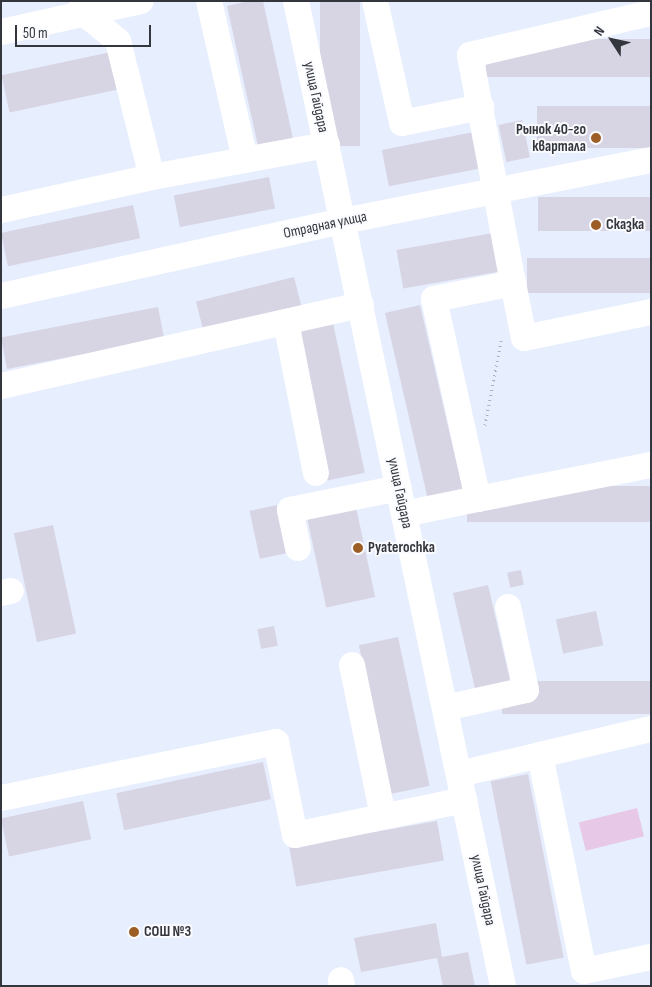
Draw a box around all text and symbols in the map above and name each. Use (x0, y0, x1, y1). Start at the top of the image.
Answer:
scale bar (18, 15, 154, 47)
north arrow (587, 15, 637, 65)
text: N (590, 23, 608, 39)
text: 50 m (23, 24, 48, 43)
street label: улица Гайдара (300, 60, 332, 134)
place label: Рынок 40-го квартала (516, 120, 586, 155)
marker: Рынок 40-го квартала (590, 132, 602, 144)
street label: Отрадная улица (282, 207, 368, 243)
place label: Сказка (606, 216, 644, 234)
marker: Сказка (590, 219, 602, 231)
street label: улица Гайдара (384, 456, 416, 530)
place label: Pyaterochka (368, 539, 435, 557)
marker: Pyaterochka (352, 542, 364, 554)
street label: улица Гайдара (467, 853, 499, 927)
place label: СОШ №3 (144, 923, 191, 941)
marker: СОШ №3 (128, 926, 140, 938)

